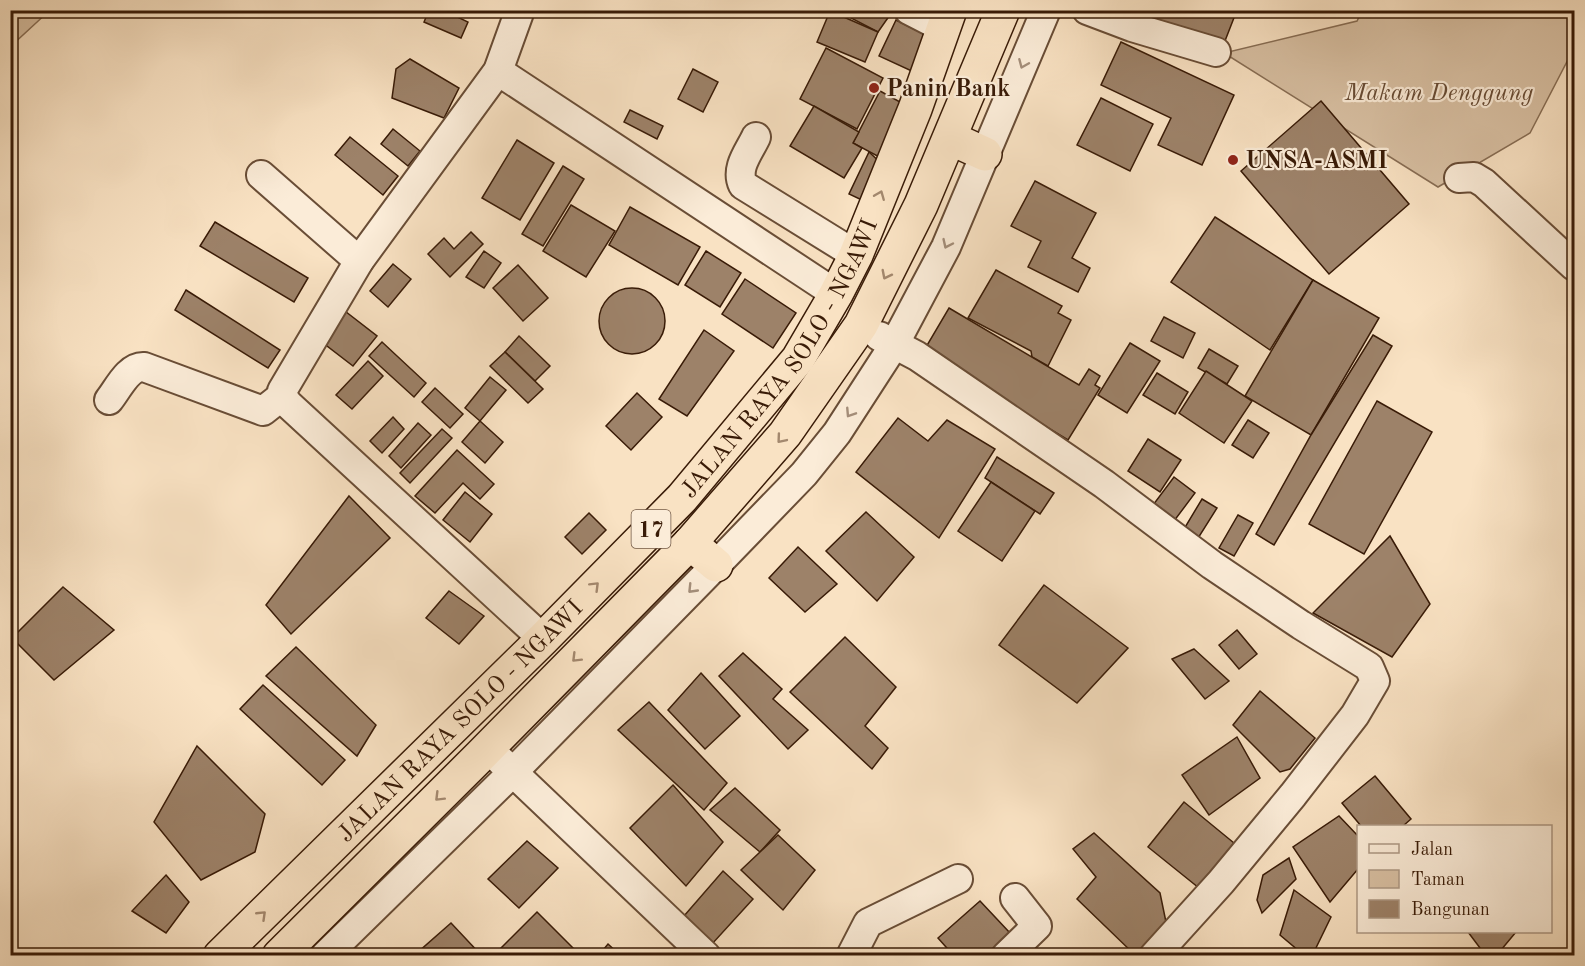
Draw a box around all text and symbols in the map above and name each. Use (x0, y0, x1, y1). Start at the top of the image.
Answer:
one-way arrow (1018, 58, 1030, 69)
place label: Panin Bank (886, 78, 1011, 102)
marker: Panin Bank (867, 81, 881, 95)
park label: Makam Denggung (1344, 82, 1534, 106)
place label: UNSA-ASMI (1245, 150, 1388, 174)
marker: UNSA-ASMI (1226, 153, 1240, 167)
one-way arrow (873, 190, 885, 201)
street label: JALAN RAYA SOLO - NGAWI (677, 216, 883, 503)
one-way arrow (942, 237, 954, 248)
one-way arrow (882, 269, 893, 280)
one-way arrow (846, 406, 857, 417)
one-way arrow (777, 432, 788, 443)
road number: 17 (632, 510, 670, 548)
one-way arrow (689, 582, 700, 593)
one-way arrow (588, 583, 599, 594)
street label: JALAN RAYA SOLO - NGAWI (334, 596, 588, 847)
one-way arrow (573, 651, 583, 662)
one-way arrow (436, 789, 447, 800)
legend (1357, 825, 1552, 933)
text: Jalan (1411, 841, 1453, 859)
text: Taman (1411, 871, 1465, 889)
text: Bangunan (1411, 901, 1490, 919)
one-way arrow (254, 911, 265, 922)

